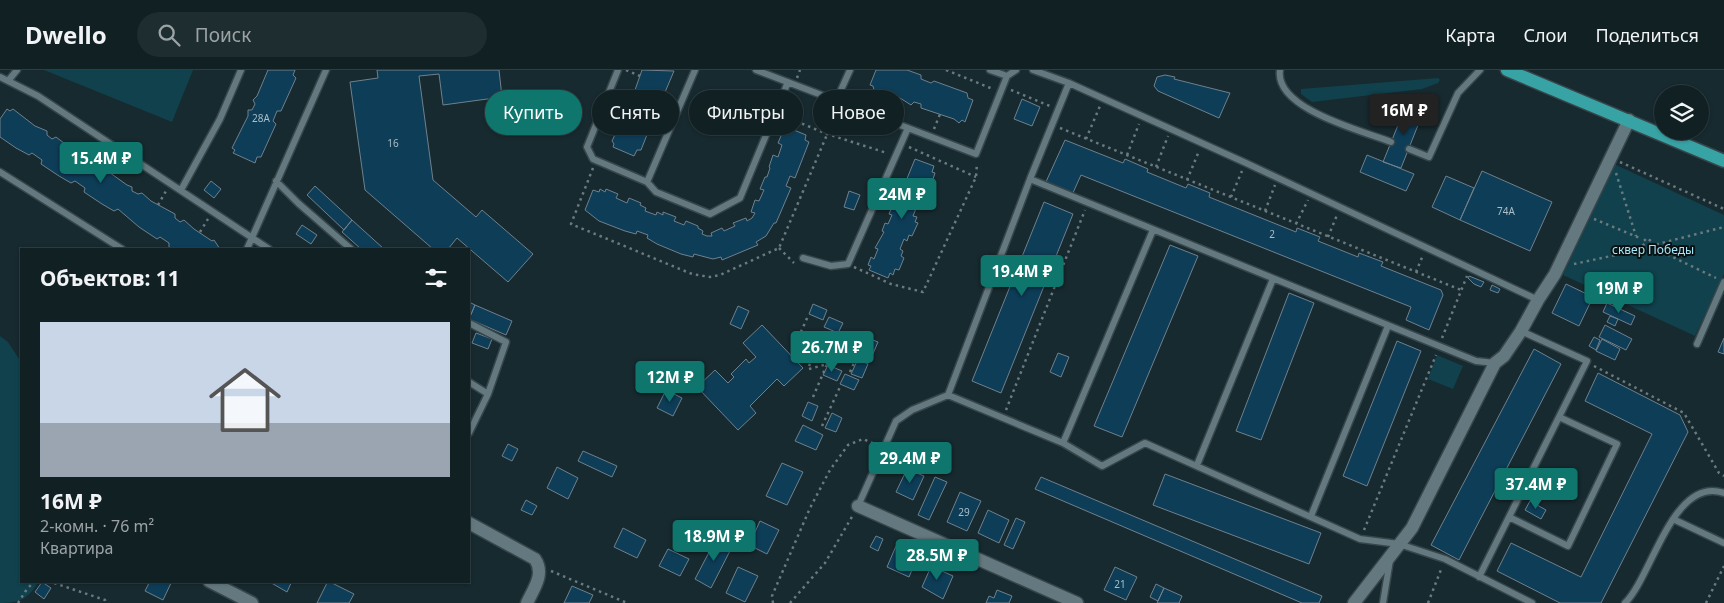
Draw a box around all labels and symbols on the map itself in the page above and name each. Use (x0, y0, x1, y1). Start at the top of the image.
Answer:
pin: 16M ₽ (1369, 93, 1439, 136)
house number: 28А (252, 111, 271, 125)
house number: 16 (387, 136, 399, 150)
pin: 15.4M ₽ (55, 142, 147, 184)
pin: 24M ₽ (867, 178, 937, 220)
house number: 74А (1497, 204, 1516, 218)
house number: 2 (1269, 227, 1275, 241)
park label: сквер Победы (1612, 241, 1694, 258)
pin: 19.4M ₽ (976, 254, 1068, 297)
pin: 19M ₽ (1584, 272, 1654, 314)
pin: 26.7M ₽ (786, 330, 878, 373)
pin: 12M ₽ (635, 360, 705, 403)
pin: 29.4M ₽ (864, 442, 956, 484)
pin: 37.4M ₽ (1490, 468, 1582, 510)
house number: 29 (958, 505, 970, 519)
pin: 18.9M ₽ (668, 520, 760, 562)
pin: 28.5M ₽ (891, 538, 983, 581)
house number: 21 (1114, 577, 1126, 591)

